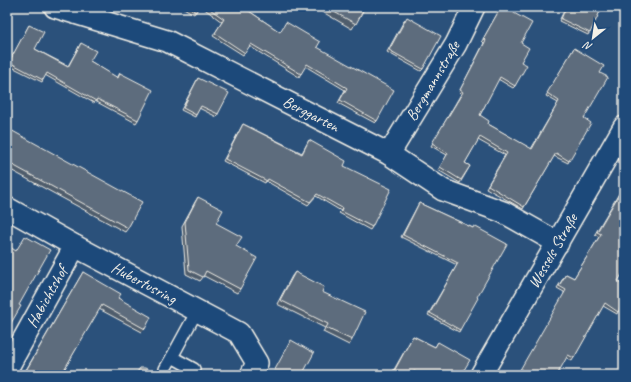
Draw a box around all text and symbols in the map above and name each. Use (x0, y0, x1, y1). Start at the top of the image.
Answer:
north arrow (573, 18, 613, 58)
street label: Bergmannstraße (401, 36, 466, 124)
text: N (580, 38, 594, 54)
street label: Berggarten (280, 91, 343, 137)
street label: Wessels Straße (524, 209, 583, 292)
street label: Hubertusring (108, 258, 181, 309)
street label: Habichtshof (22, 260, 74, 331)

